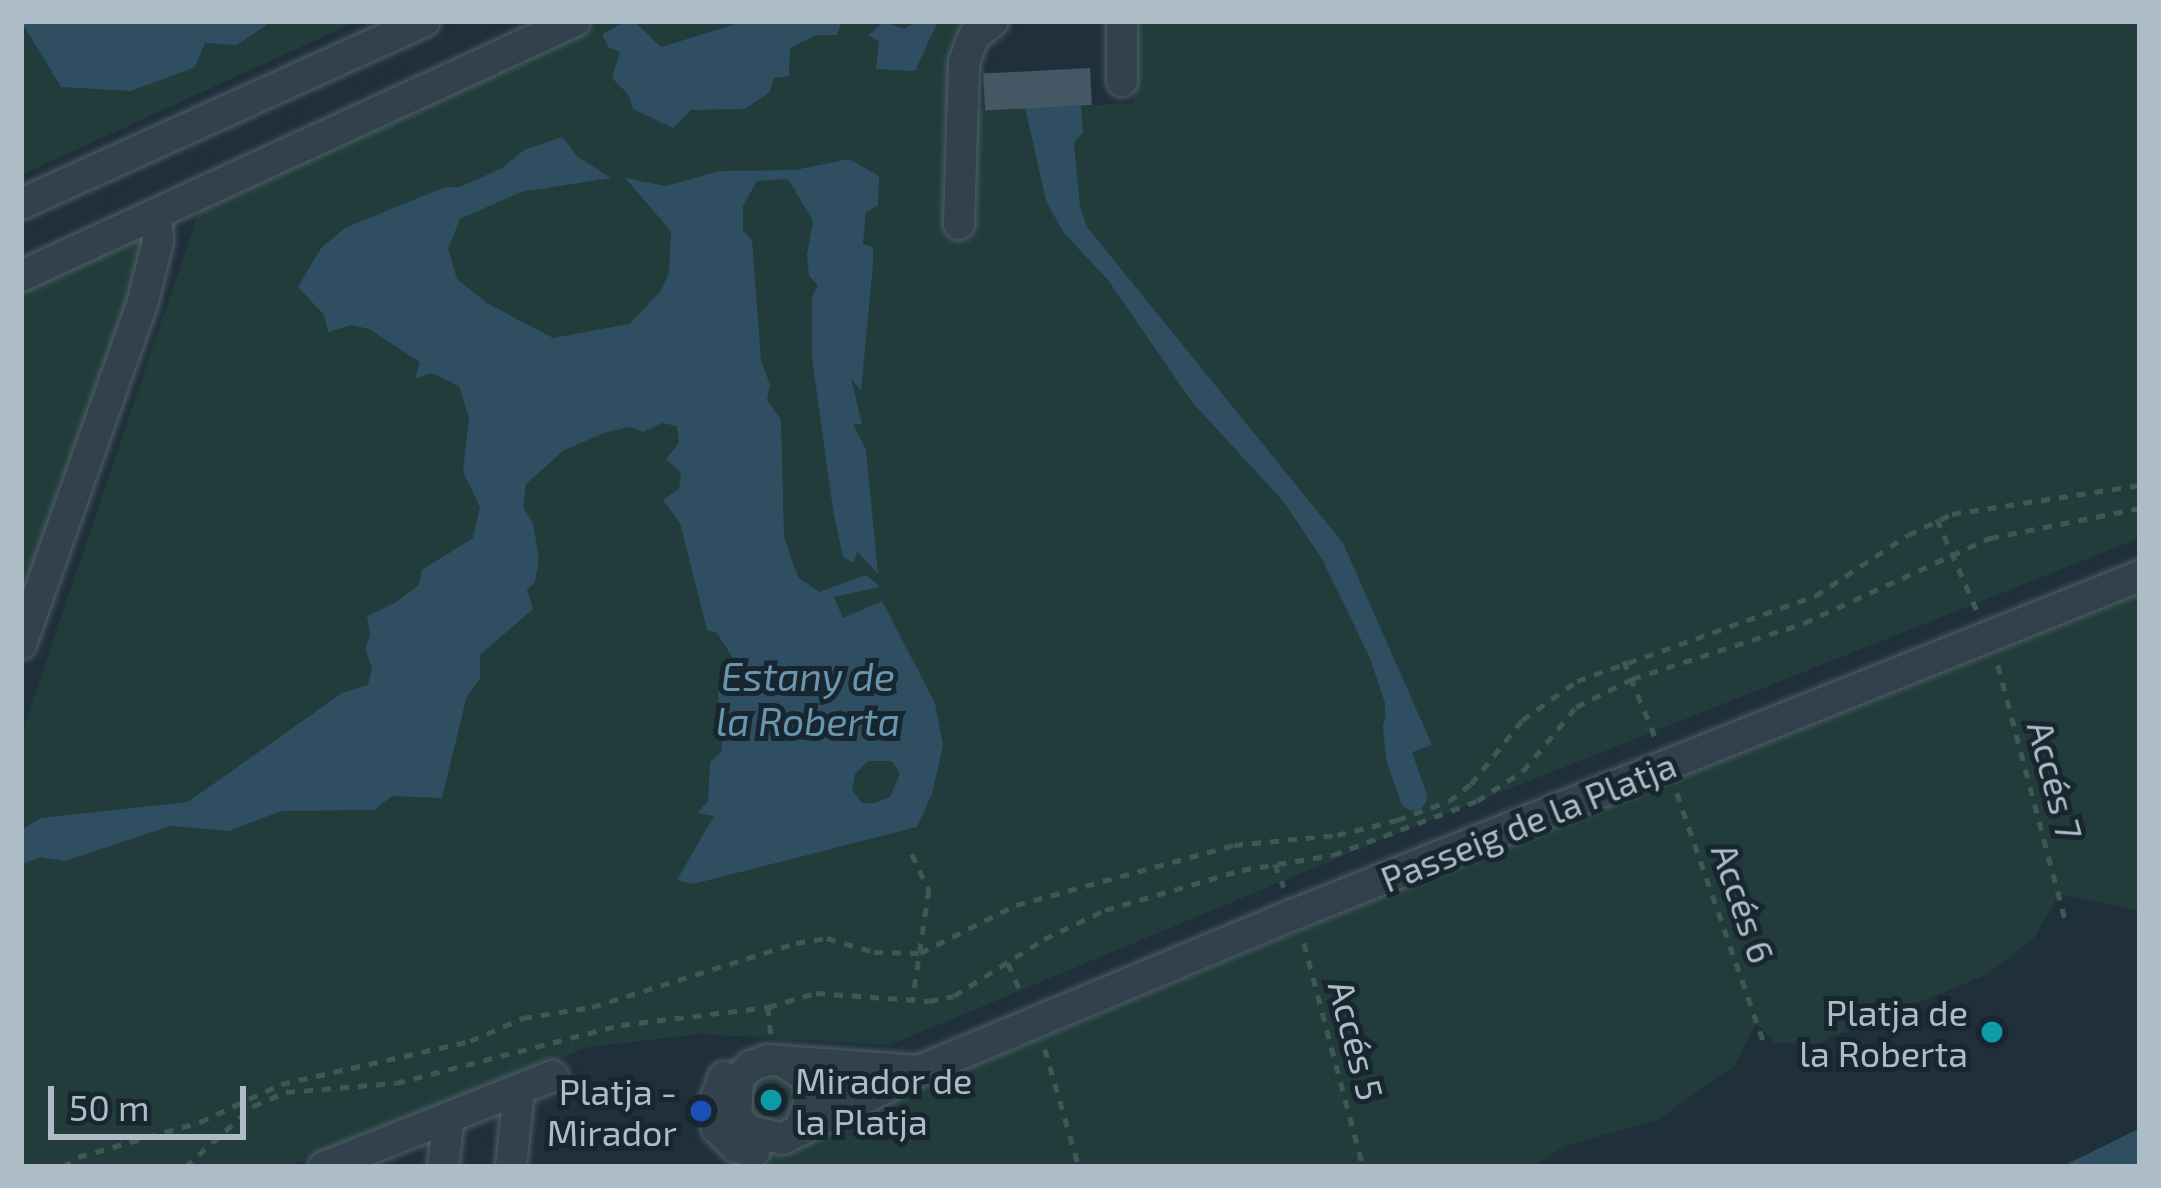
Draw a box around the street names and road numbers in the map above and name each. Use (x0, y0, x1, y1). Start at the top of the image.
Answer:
street label: Accés 7 (2019, 716, 2093, 844)
street label: Passeig de la Platja (1374, 742, 1682, 900)
street label: Accés 6 (1704, 838, 1784, 968)
street label: Accés 5 (1320, 976, 1394, 1104)

